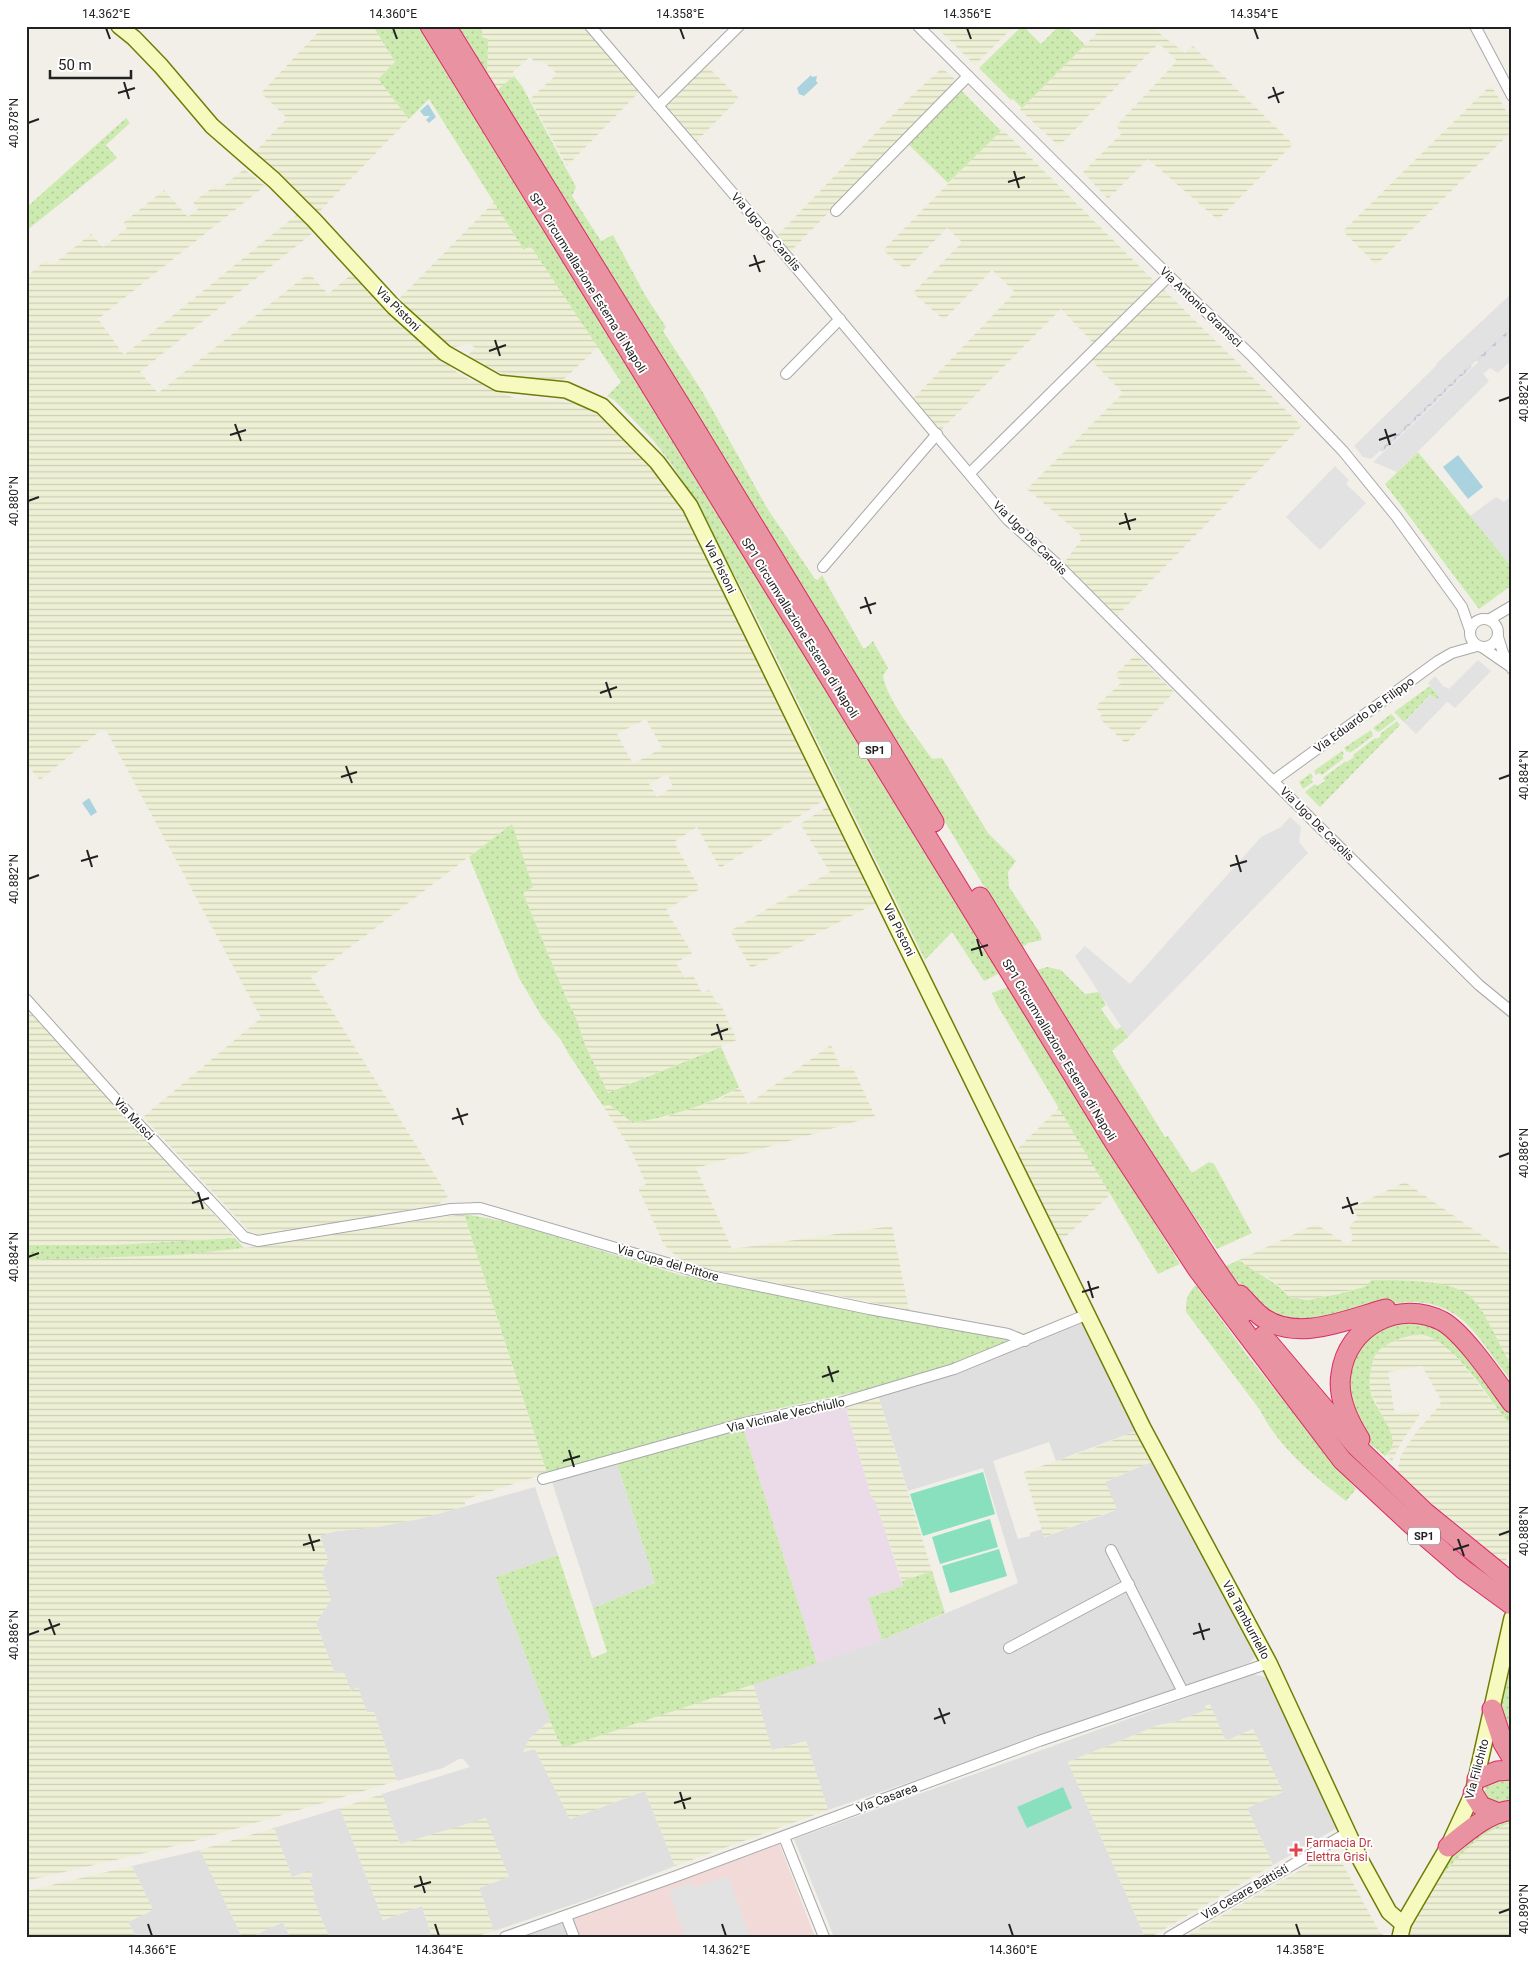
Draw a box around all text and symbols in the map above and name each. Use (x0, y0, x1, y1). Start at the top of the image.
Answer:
text: 14.362°E (82, 7, 130, 21)
text: 14.360°E (369, 7, 417, 21)
text: 14.358°E (656, 7, 704, 21)
text: 14.356°E (943, 7, 991, 21)
text: 14.354°E (1230, 7, 1278, 21)
scale bar (50, 48, 131, 80)
text: 50 m (58, 56, 92, 74)
text: 40.878°N (7, 98, 21, 148)
street label: SP1 Circumvallazione Esterna di Napoli (527, 190, 649, 376)
street label: Via Ugo De Carolis (728, 190, 804, 274)
street label: Via Antonio Gramsci (1157, 264, 1245, 350)
street label: Via Pistoni (373, 284, 423, 334)
text: 40.882°N (1517, 372, 1531, 422)
text: 40.880°N (7, 476, 21, 526)
street label: Via Ugo De Carolis (990, 498, 1070, 578)
street label: SP1 Circumvallazione Esterna di Napoli (739, 535, 861, 721)
street label: Via Pistoni (701, 538, 739, 596)
street label: Via Eduardo De Filippo (1311, 674, 1417, 756)
road number: SP1 (859, 742, 891, 758)
text: 40.884°N (1517, 750, 1531, 800)
street label: Via Ugo De Carolis (1277, 784, 1357, 864)
text: 40.882°N (7, 854, 21, 904)
street label: Via Pistoni (880, 901, 918, 959)
street label: SP1 Circumvallazione Esterna di Napoli (999, 957, 1119, 1143)
street label: Via Musci (111, 1095, 157, 1143)
text: 40.886°N (1517, 1128, 1531, 1178)
text: 40.884°N (7, 1232, 21, 1282)
street label: Via Cupa del Pittore (616, 1242, 720, 1284)
street label: Via Vicinale Vecchiullo (726, 1395, 846, 1435)
text: 40.888°N (1517, 1506, 1531, 1556)
road number: SP1 (1408, 1528, 1440, 1544)
street label: Via Tamburriello (1219, 1578, 1273, 1662)
text: 40.886°N (7, 1610, 21, 1660)
street label: Via Filichito (1462, 1737, 1492, 1801)
street label: Via Casarea (855, 1780, 919, 1816)
place label: Farmacia Dr. Elettra Grisi (1306, 1836, 1373, 1864)
marker: Farmacia Dr. Elettra Grisi (1290, 1844, 1302, 1856)
street label: Via Cesare Battisti (1199, 1861, 1291, 1923)
text: 40.890°N (1517, 1884, 1531, 1934)
text: 14.366°E (128, 1943, 176, 1957)
text: 14.364°E (415, 1943, 463, 1957)
text: 14.362°E (702, 1943, 750, 1957)
text: 14.360°E (989, 1943, 1037, 1957)
text: 14.358°E (1276, 1943, 1324, 1957)

